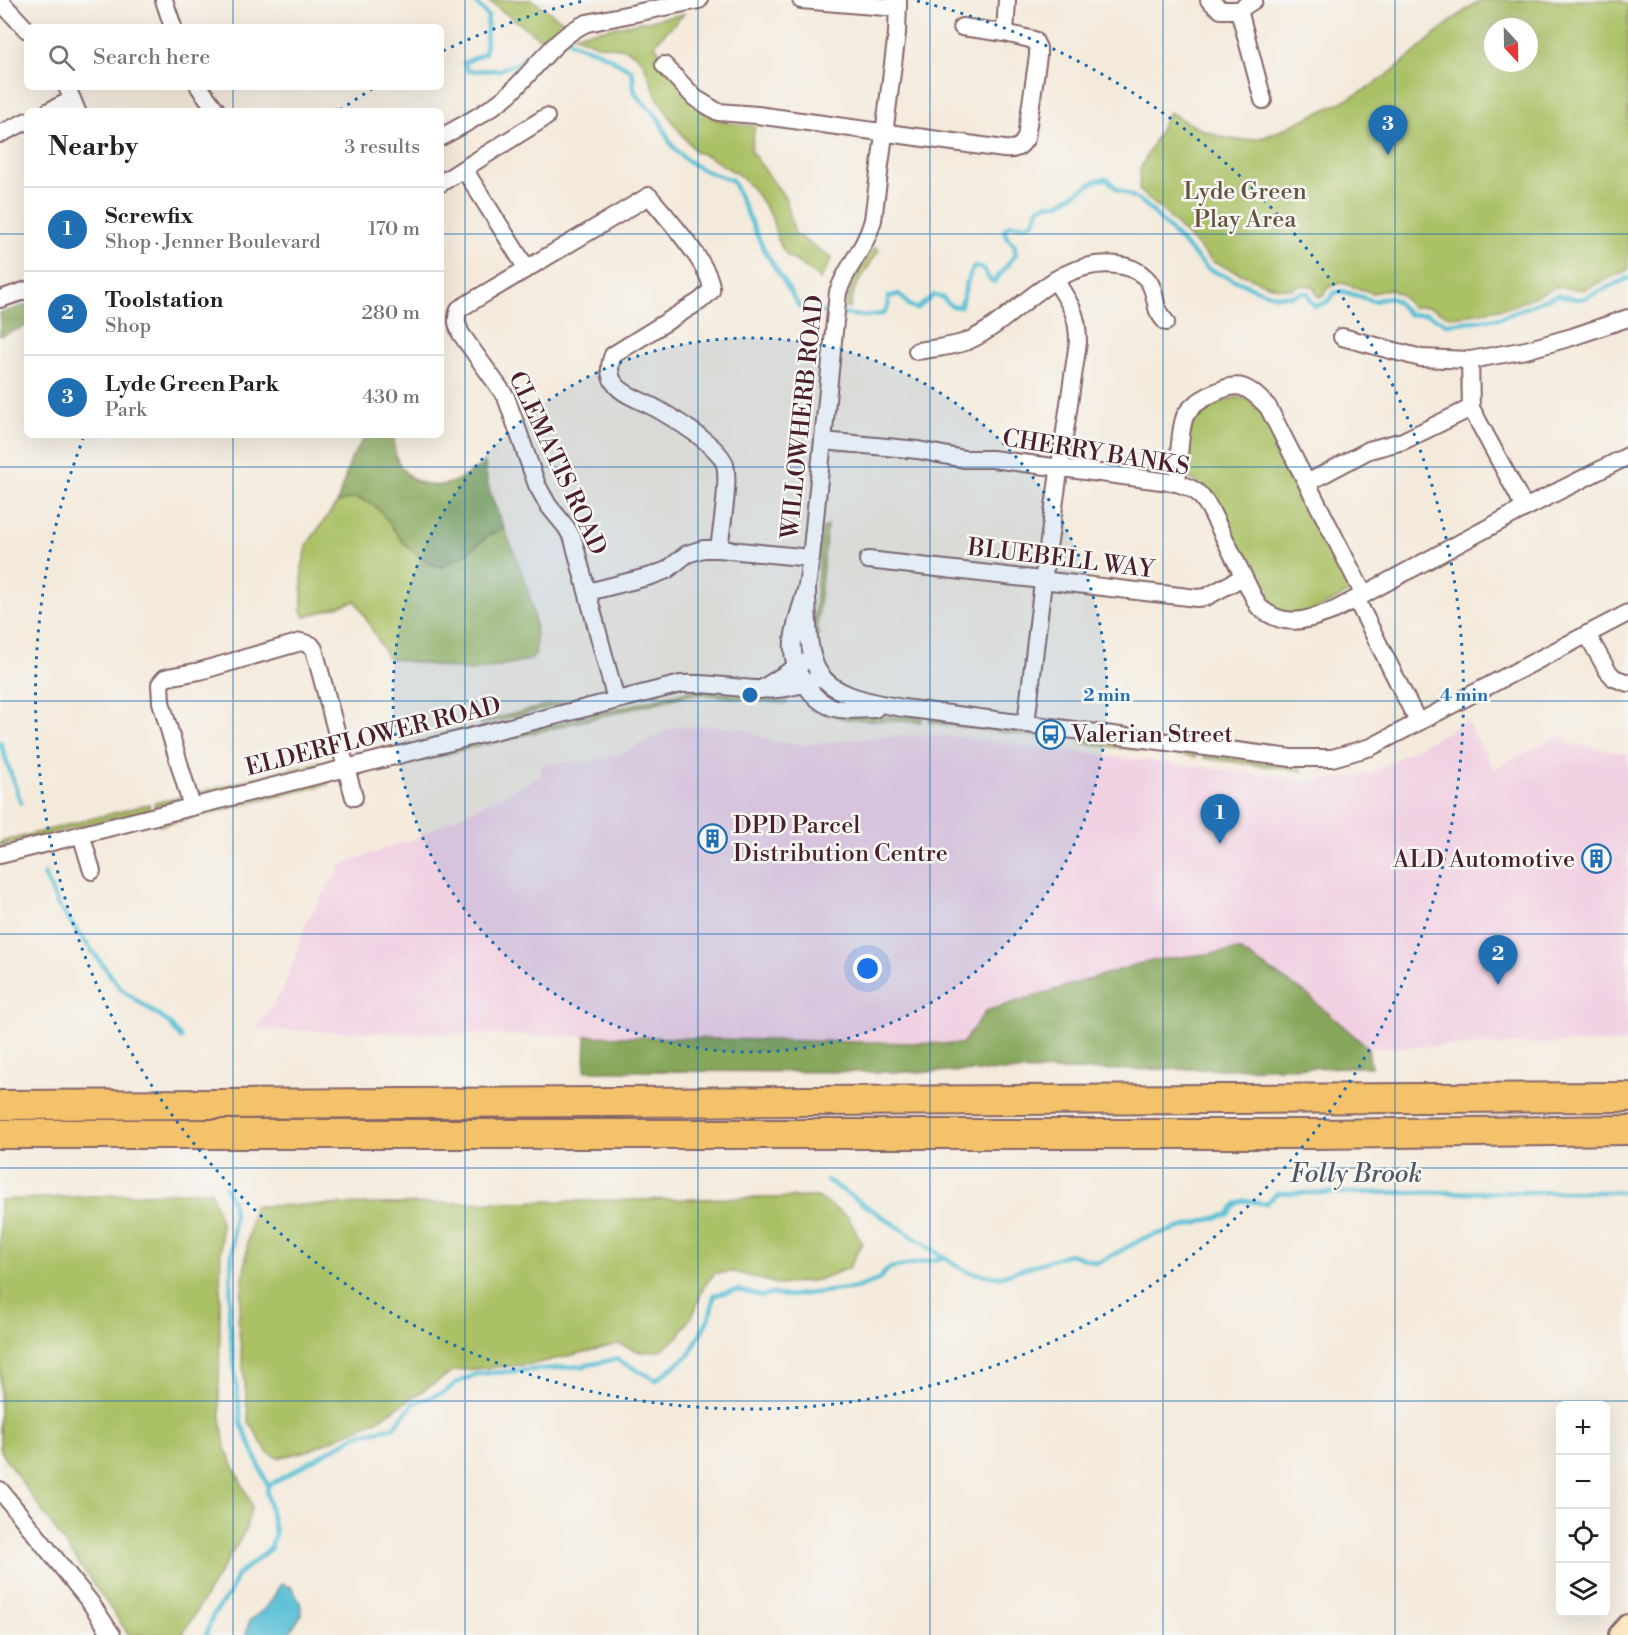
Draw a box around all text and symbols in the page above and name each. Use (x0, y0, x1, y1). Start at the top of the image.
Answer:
north arrow (1484, 18, 1538, 72)
search box (24, 24, 444, 90)
icon: search (45, 41, 78, 74)
text: Search here (93, 44, 210, 71)
pin: 3 (1368, 106, 1408, 155)
text: Nearby (48, 131, 138, 163)
text: 3 results (344, 135, 420, 160)
park label: Lyde Green Play Area (1183, 177, 1307, 235)
text: Screwfix (105, 203, 193, 230)
text: 1 (63, 217, 72, 242)
text: 170 m (368, 217, 420, 242)
text: Shop · Jenner Boulevard (105, 230, 321, 255)
text: Toolstation (105, 287, 223, 314)
street label: WILLOWHERB ROAD (775, 294, 831, 542)
text: 2 (61, 301, 74, 326)
text: 280 m (361, 301, 420, 326)
text: Shop (105, 314, 151, 339)
street label: CLEMATIS ROAD (501, 367, 613, 560)
text: Lyde Green Park (105, 371, 279, 398)
text: 3 (61, 385, 74, 410)
text: 430 m (362, 385, 420, 410)
text: Park (105, 398, 147, 423)
street label: CHERRY BANKS (1000, 423, 1191, 483)
street label: BLUEBELL WAY (965, 533, 1157, 585)
text: 2 min (1083, 684, 1131, 707)
text: 4 min (1440, 684, 1488, 707)
centre of rings (740, 685, 760, 705)
street label: ELDERFLOWER ROAD (242, 691, 504, 783)
bus stop icon: Valerian Street (1034, 718, 1066, 750)
place label: Valerian Street (1070, 720, 1233, 750)
pin: 1 (1200, 794, 1240, 844)
place label: DPD Parcel Distribution Centre (733, 811, 948, 869)
building icon: DPD Parcel Distribution Centre (696, 823, 728, 855)
building icon: ALD Automotive (1580, 843, 1612, 875)
place label: ALD Automotive (1392, 845, 1575, 875)
pin: 2 (1478, 936, 1518, 985)
your location (853, 954, 882, 983)
water label: Folly Brook (1290, 1158, 1422, 1190)
map controls (1556, 1401, 1610, 1617)
button: + (1556, 1401, 1610, 1455)
button: − (1556, 1455, 1610, 1509)
button: locate (1556, 1509, 1610, 1563)
button: layers (1556, 1563, 1610, 1617)

